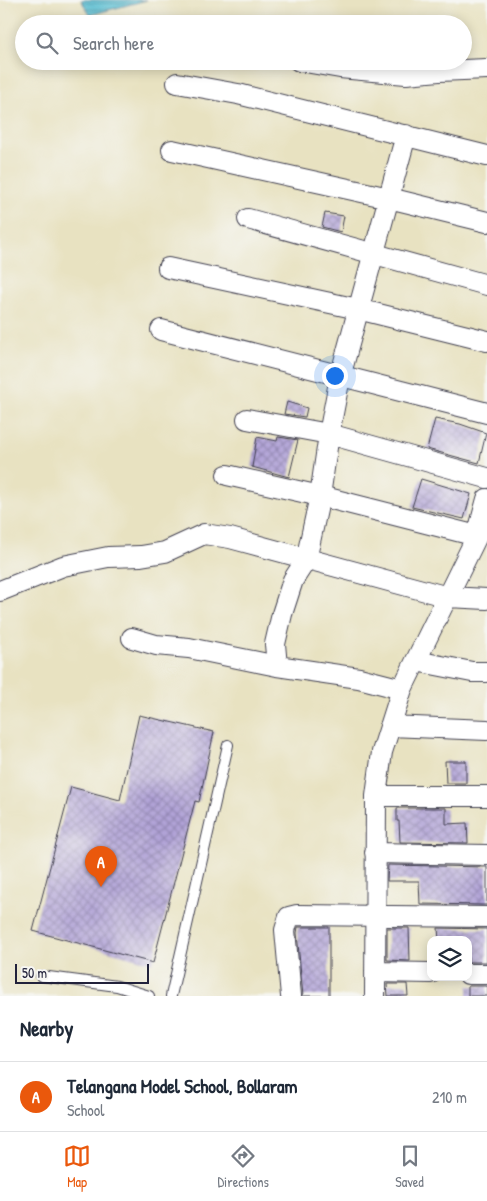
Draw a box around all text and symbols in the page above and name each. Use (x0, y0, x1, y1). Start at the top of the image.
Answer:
search box (15, 15, 472, 70)
icon: search (33, 29, 61, 57)
text: Search here (73, 30, 154, 56)
your location (322, 363, 348, 389)
pin: A (85, 846, 117, 887)
map controls (427, 936, 472, 981)
button: layers (427, 936, 472, 981)
scale bar (15, 961, 149, 984)
text: 50 m (22, 963, 47, 982)
text: Nearby (20, 1014, 73, 1043)
text: Telangana Model School, Bollaram (67, 1073, 297, 1099)
text: A (32, 1086, 40, 1108)
text: 210 m (432, 1086, 467, 1108)
text: School (67, 1099, 104, 1121)
tab: Map (63, 1142, 91, 1191)
tab: Directions (217, 1142, 269, 1191)
tab: Saved (395, 1142, 424, 1191)

